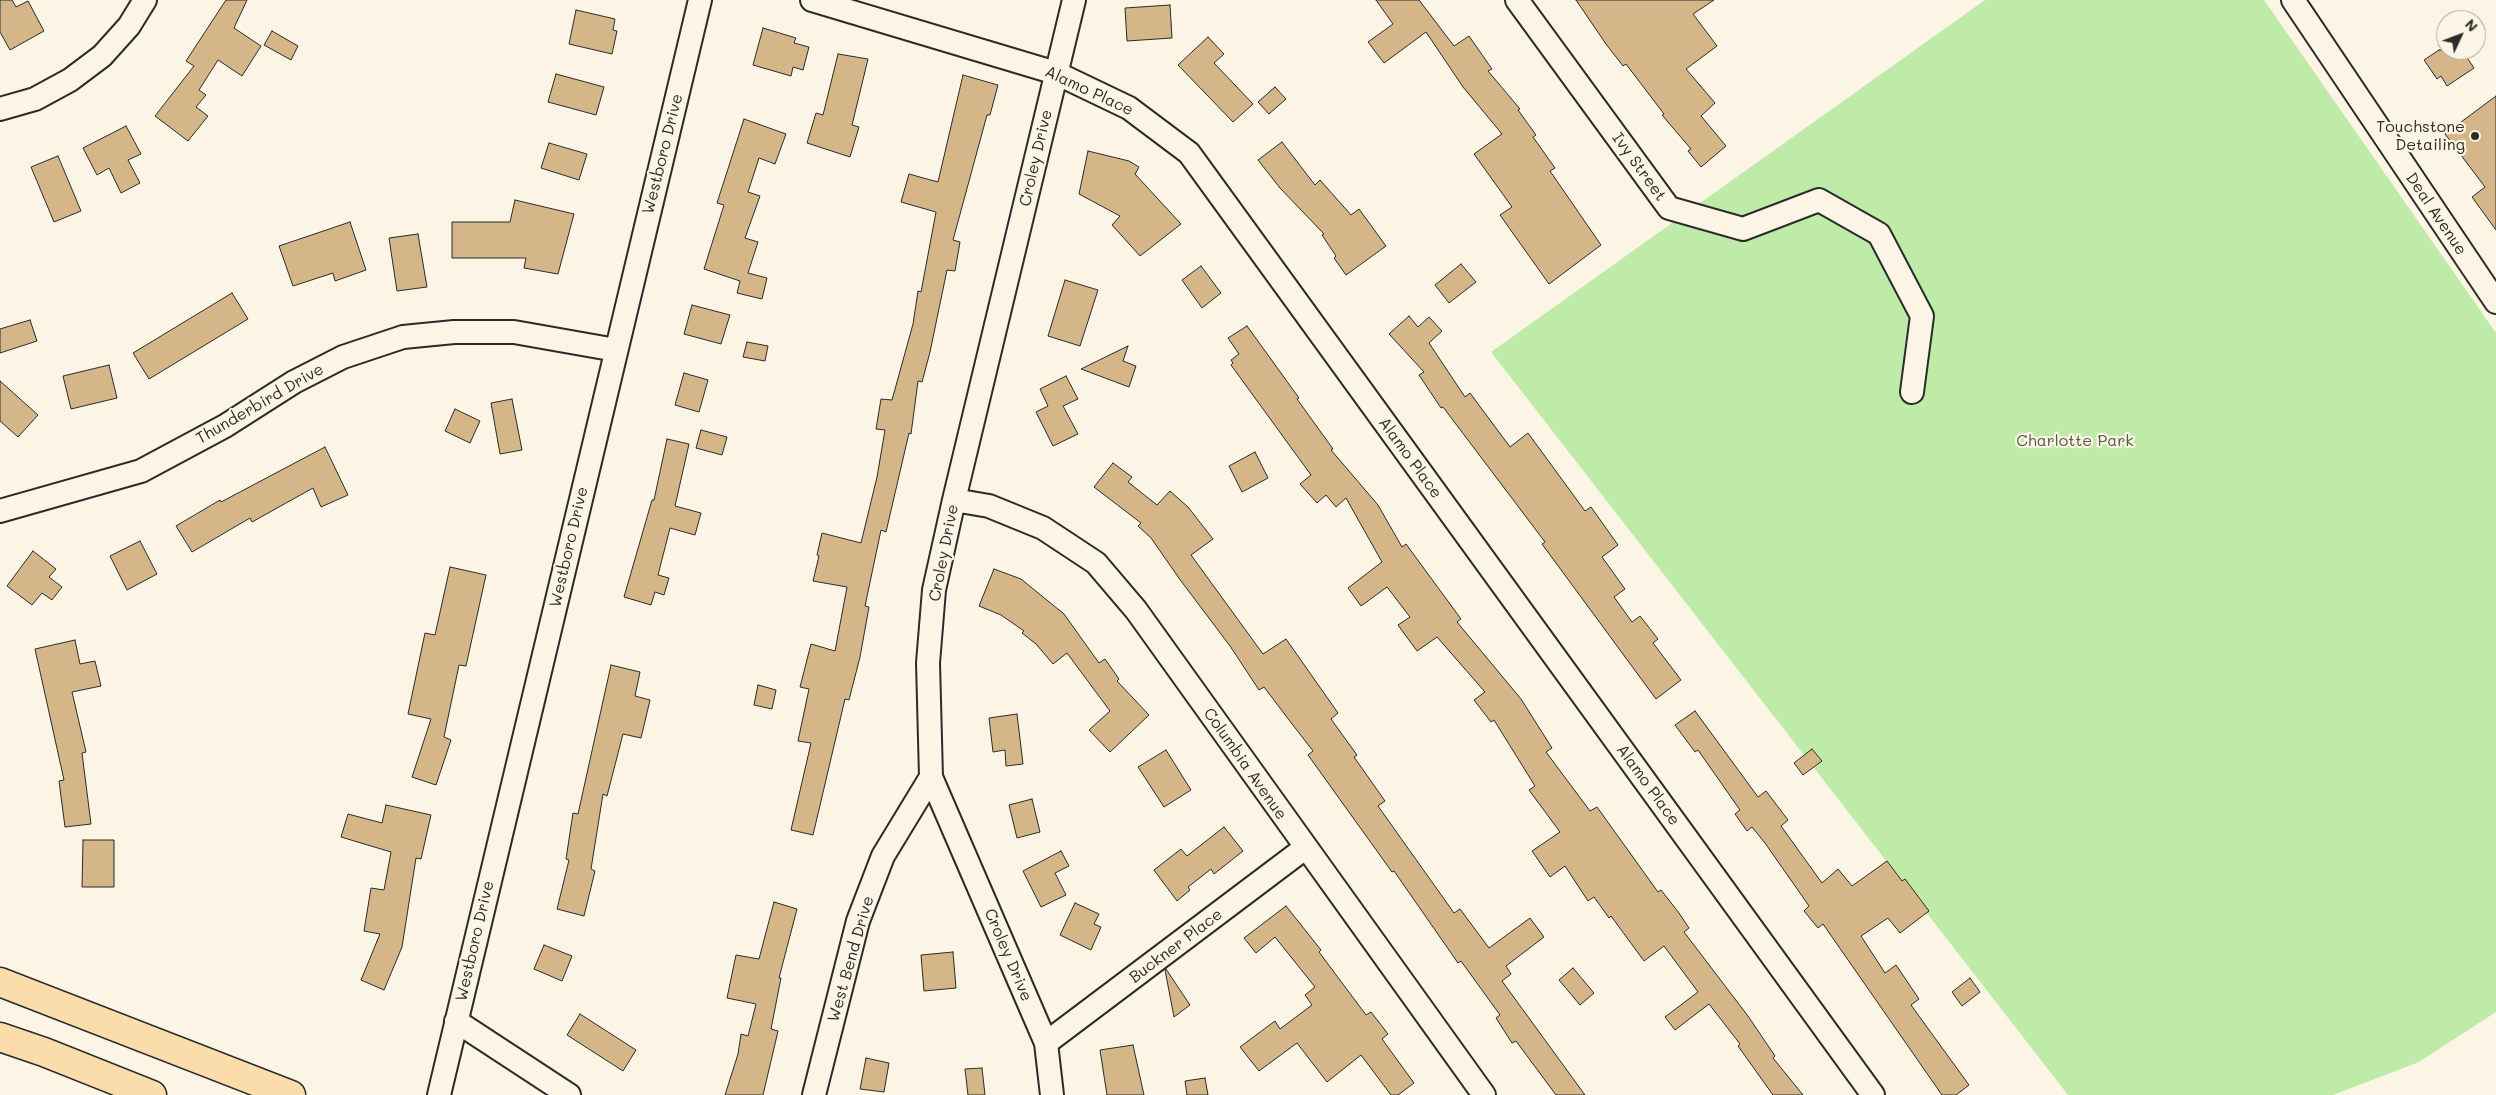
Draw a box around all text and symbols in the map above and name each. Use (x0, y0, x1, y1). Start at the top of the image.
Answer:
north arrow (2436, 10, 2486, 60)
text: N (2461, 15, 2482, 35)
street label: Alamo Place (1042, 62, 1136, 120)
street label: Westboro Drive (639, 92, 687, 216)
street label: Croley Drive (1016, 108, 1056, 208)
place label: Touchstone Detailing (2376, 117, 2465, 155)
street label: Ivy Street (1608, 129, 1670, 205)
marker: Touchstone Detailing (2469, 130, 2481, 142)
street label: Deal Avenue (2401, 169, 2471, 259)
street label: Thunderbird Drive (193, 360, 327, 448)
street label: Alamo Place (1374, 414, 1446, 502)
park label: Charlotte Park (2016, 431, 2134, 451)
street label: Westboro Drive (546, 485, 592, 609)
street label: Croley Drive (925, 503, 963, 603)
street label: Columbia Avenue (1199, 704, 1291, 824)
street label: Alamo Place (1612, 741, 1684, 829)
street label: Westboro Drive (452, 879, 498, 1003)
street label: West Bend Drive (824, 894, 878, 1024)
street label: Buckner Place (1126, 905, 1226, 987)
street label: Croley Drive (980, 906, 1036, 1004)

